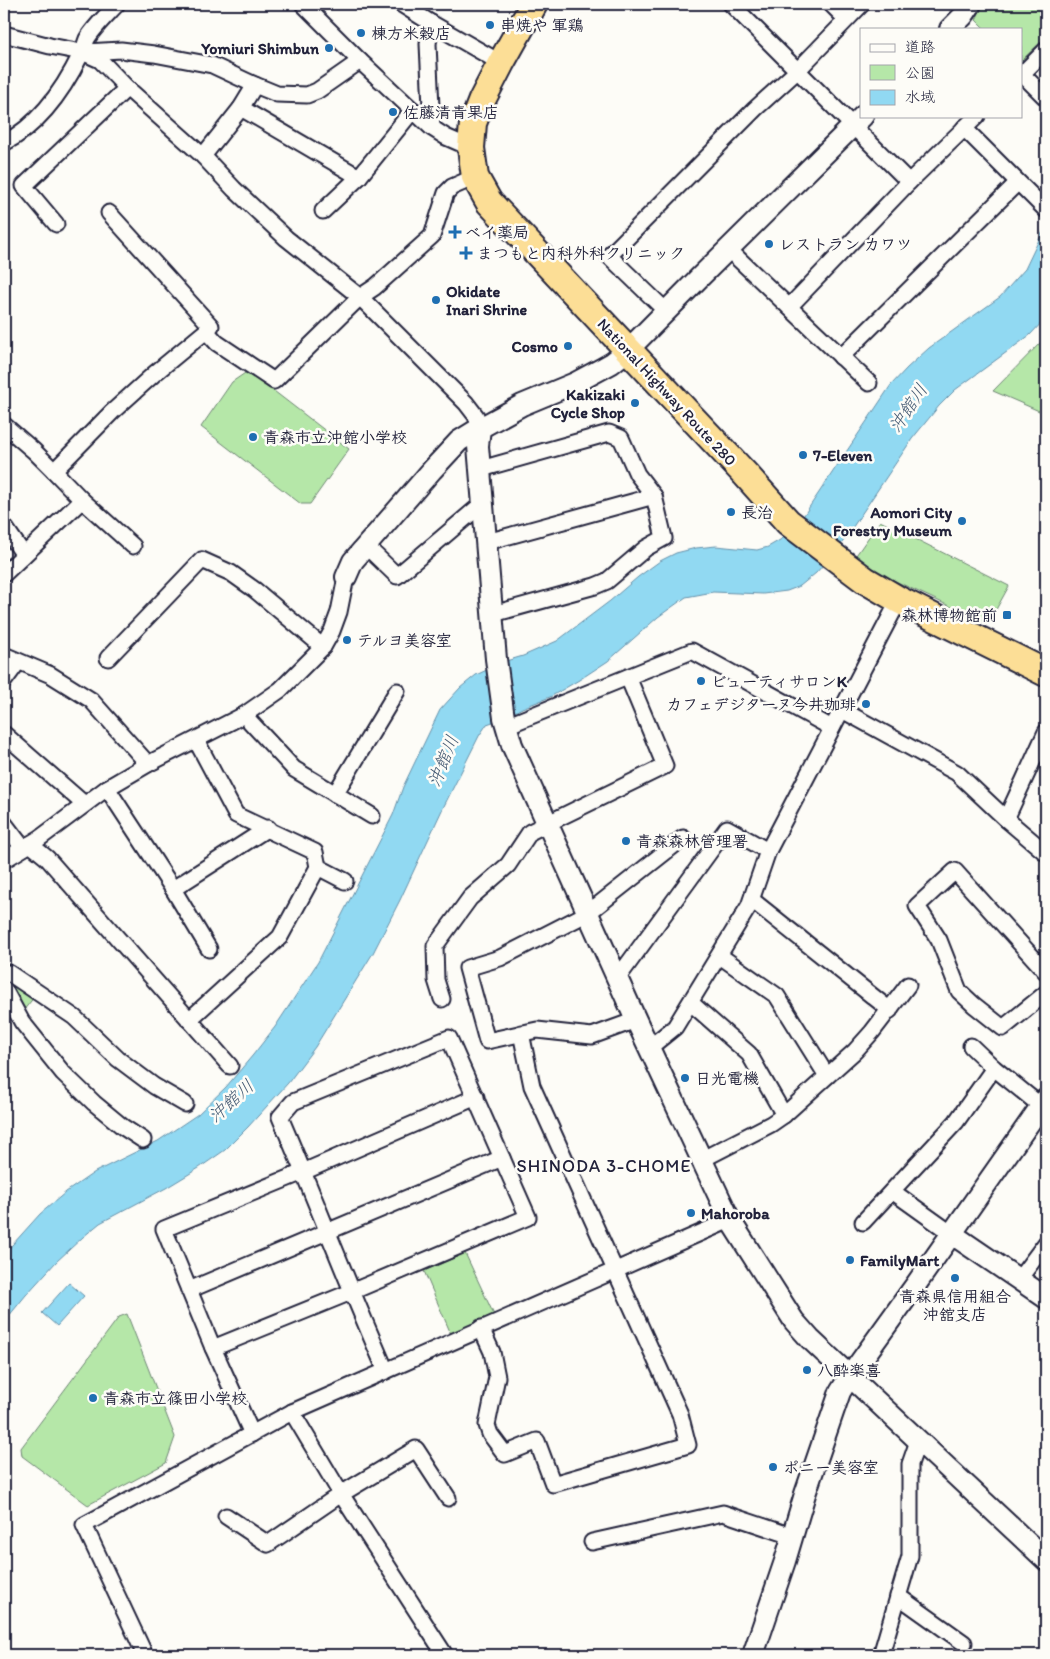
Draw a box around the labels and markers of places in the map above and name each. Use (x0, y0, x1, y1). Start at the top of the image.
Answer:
place label: 串焼や 軍鶏 (500, 16, 584, 35)
marker: 串焼や 軍鶏 (484, 19, 496, 31)
place label: 棟方米穀店 (371, 24, 451, 43)
marker: 棟方米穀店 (355, 27, 367, 39)
place label: Yomiuri Shimbun (200, 39, 320, 58)
marker: Yomiuri Shimbun (323, 42, 335, 54)
place label: 佐藤清青果店 (403, 103, 499, 122)
marker: 佐藤清青果店 (387, 106, 399, 118)
place label: ベイ薬局 (465, 223, 529, 242)
marker: ベイ薬局 (449, 226, 461, 238)
place label: レストラン カワツ (779, 235, 912, 254)
marker: レストラン カワツ (763, 238, 775, 250)
place label: まつもと内科外科クリニック (477, 244, 685, 263)
marker: まつもと内科外科クリニック (459, 246, 473, 260)
place label: Okidate Inari Shrine (446, 282, 528, 319)
marker: Okidate Inari Shrine (430, 294, 442, 306)
place label: Cosmo (511, 337, 558, 356)
marker: Cosmo (562, 340, 574, 352)
place label: Kakizaki Cycle Shop (551, 385, 625, 423)
marker: Kakizaki Cycle Shop (629, 397, 641, 409)
place label: 青森市立沖館小学校 (263, 428, 407, 447)
marker: 青森市立沖館小学校 (247, 431, 259, 443)
place label: 7-Eleven (812, 446, 873, 465)
marker: 7-Eleven (797, 449, 809, 461)
place label: 長治 (741, 503, 773, 522)
place label: Aomori City Forestry Museum (833, 503, 953, 541)
marker: 長治 (725, 506, 737, 518)
marker: Aomori City Forestry Museum (956, 515, 968, 527)
place label: 森林博物館前 (901, 606, 997, 625)
marker: 森林博物館前 (1001, 609, 1013, 621)
place label: テルヨ美容室 (357, 631, 452, 650)
marker: テルヨ美容室 (341, 634, 353, 646)
place label: ビューティサロンK (711, 672, 848, 691)
marker: ビューティサロンK (695, 675, 707, 687)
place label: カフェデジターヌ今井珈琲 (666, 695, 856, 714)
marker: カフェデジターヌ今井珈琲 (860, 698, 872, 710)
place label: 青森森林管理署 (636, 832, 748, 851)
marker: 青森森林管理署 (620, 835, 632, 847)
place label: 日光電機 (695, 1069, 759, 1088)
marker: 日光電機 (679, 1072, 691, 1084)
place label: Mahoroba (701, 1204, 770, 1223)
marker: Mahoroba (685, 1207, 697, 1219)
place label: FamilyMart (860, 1251, 939, 1271)
marker: FamilyMart (844, 1254, 856, 1266)
marker: 青森県信用組合 沖舘支店 (949, 1272, 961, 1284)
place label: 青森県信用組合 沖舘支店 (899, 1287, 1011, 1324)
place label: 八酔楽喜 (817, 1361, 881, 1380)
marker: 八酔楽喜 (801, 1364, 813, 1376)
place label: 青森市立篠田小学校 (103, 1389, 247, 1408)
marker: 青森市立篠田小学校 (87, 1392, 99, 1404)
place label: ポニー美容室 (783, 1458, 879, 1477)
marker: ポニー美容室 (767, 1461, 779, 1473)

